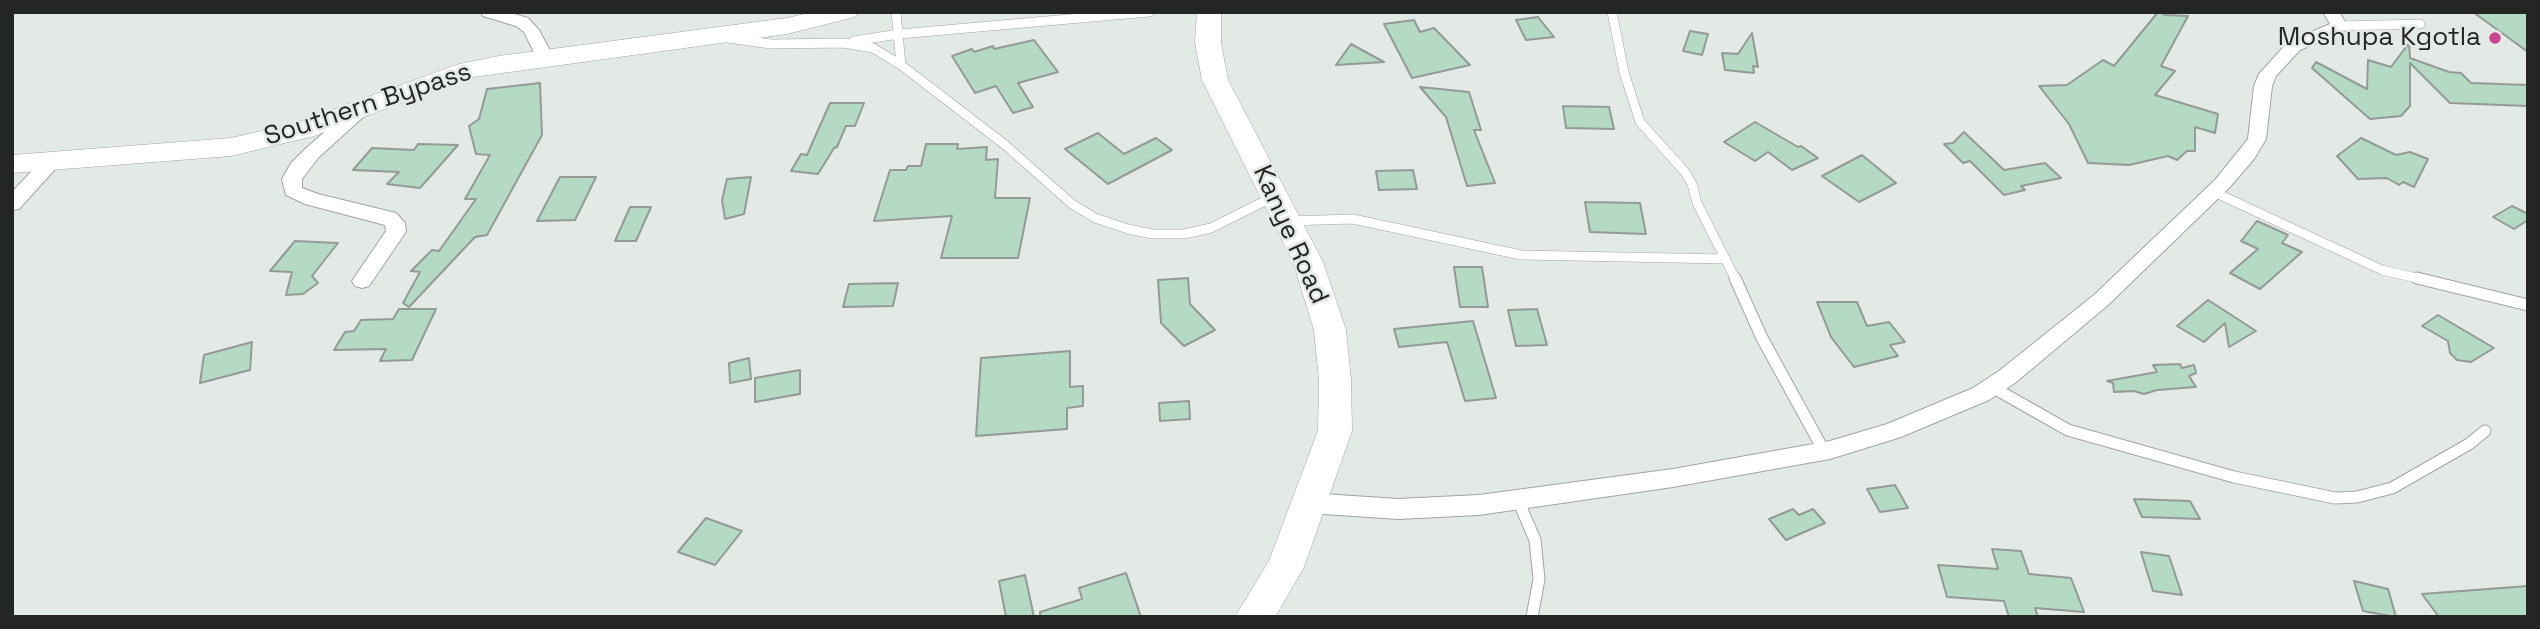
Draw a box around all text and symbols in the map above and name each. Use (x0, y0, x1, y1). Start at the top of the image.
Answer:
place label: Moshupa Kgotla (2278, 22, 2481, 54)
marker: Moshupa Kgotla (2487, 30, 2503, 46)
street label: Southern Bypass (261, 57, 475, 153)
street label: Kanye Road (1246, 161, 1334, 309)

